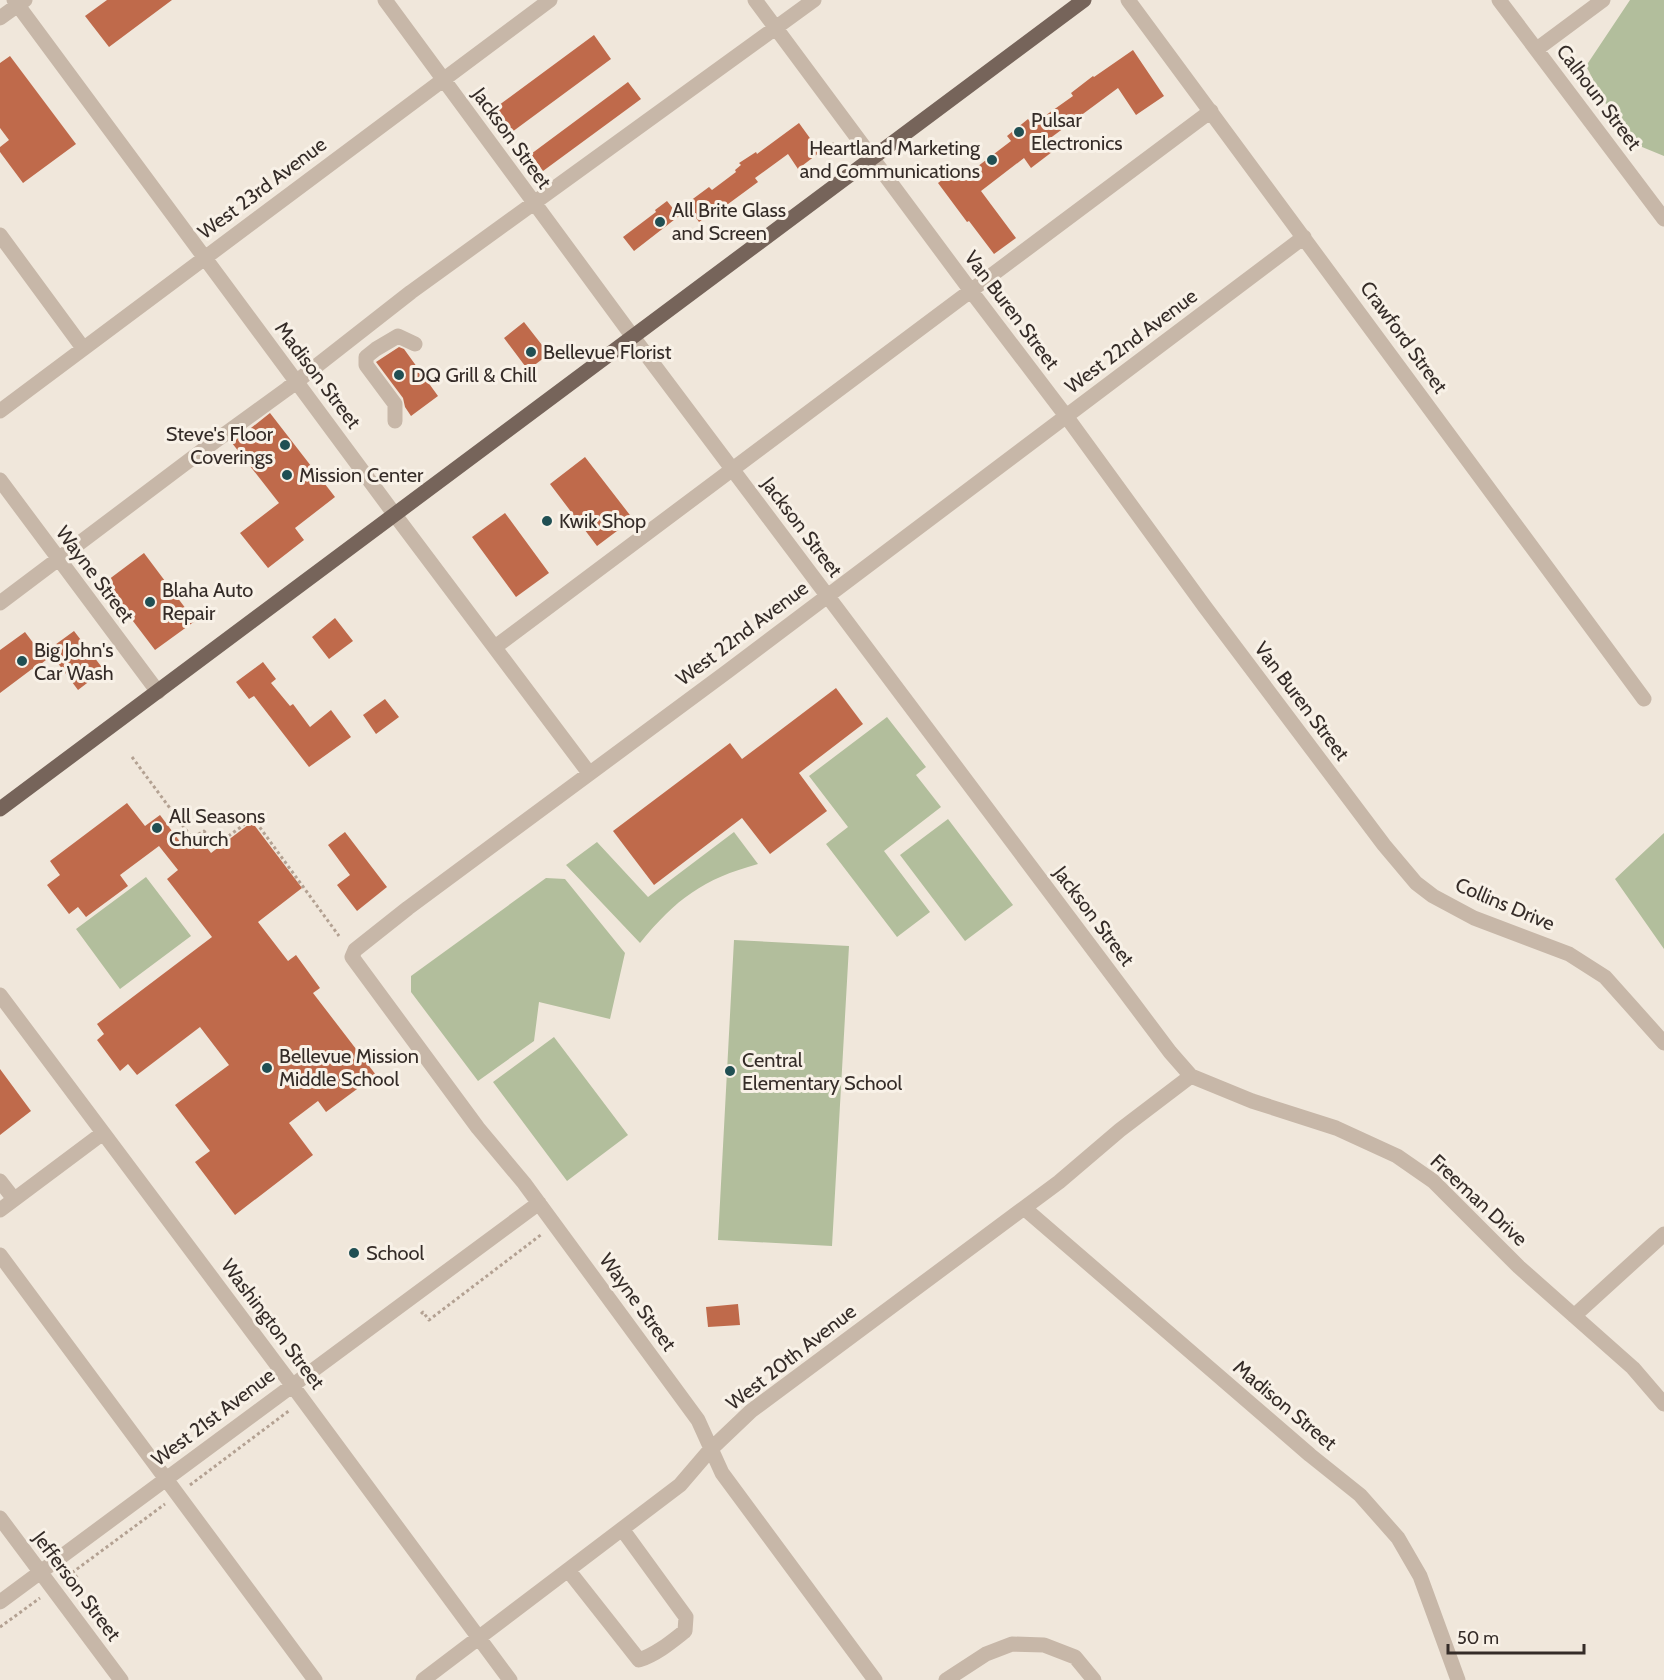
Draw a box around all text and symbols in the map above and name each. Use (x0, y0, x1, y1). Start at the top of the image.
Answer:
street label: Calhoun Street (1551, 39, 1647, 155)
street label: Jackson Street (467, 82, 557, 193)
place label: Pulsar Electronics (1031, 108, 1123, 155)
marker: Pulsar Electronics (1012, 125, 1026, 139)
street label: West 23rd Avenue (193, 132, 331, 244)
place label: Heartland Marketing and Communications (800, 136, 981, 183)
marker: Heartland Marketing and Communications (985, 153, 999, 167)
place label: All Brite Glass and Screen (672, 198, 786, 245)
marker: All Brite Glass and Screen (653, 215, 667, 229)
street label: Van Buren Street (960, 246, 1065, 374)
street label: Crawford Street (1355, 276, 1453, 398)
street label: West 22nd Avenue (1060, 284, 1202, 398)
street label: Madison Street (270, 317, 366, 433)
place label: Bellevue Florist (543, 340, 672, 364)
marker: Bellevue Florist (524, 345, 538, 359)
place label: DQ Grill & Chill (411, 363, 537, 387)
marker: DQ Grill & Chill (392, 368, 406, 382)
place label: Steve's Floor Coverings (166, 422, 274, 469)
marker: Steve's Floor Coverings (278, 438, 292, 452)
place label: Mission Center (299, 463, 424, 487)
marker: Mission Center (280, 468, 294, 482)
street label: Jackson Street (756, 471, 848, 582)
place label: Kwik Shop (559, 509, 646, 533)
marker: Kwik Shop (540, 514, 554, 528)
street label: Wayne Street (51, 521, 139, 627)
street label: West 22nd Avenue (671, 576, 813, 690)
place label: Blaha Auto Repair (162, 578, 253, 625)
marker: Blaha Auto Repair (143, 595, 157, 609)
street label: Van Buren Street (1250, 637, 1355, 765)
place label: Big John's Car Wash (34, 638, 114, 685)
marker: Big John's Car Wash (15, 654, 29, 668)
place label: All Seasons Church (169, 804, 265, 851)
marker: All Seasons Church (150, 821, 164, 835)
street label: Jackson Street (1048, 860, 1140, 971)
street label: Collins Drive (1452, 872, 1558, 936)
place label: Bellevue Mission Middle School (279, 1044, 419, 1091)
place label: Central Elementary School (742, 1048, 903, 1095)
marker: Bellevue Mission Middle School (260, 1061, 274, 1075)
marker: Central Elementary School (723, 1064, 737, 1078)
street label: Freeman Drive (1426, 1149, 1532, 1251)
place label: School (366, 1241, 425, 1265)
marker: School (347, 1246, 361, 1260)
street label: Wayne Street (595, 1249, 682, 1356)
street label: Washington Street (216, 1254, 330, 1394)
street label: West 20th Avenue (721, 1299, 861, 1415)
street label: Madison Street (1228, 1355, 1342, 1455)
street label: West 21st Avenue (147, 1363, 279, 1471)
street label: Jefferson Street (27, 1526, 126, 1646)
scale bar (1448, 1617, 1584, 1655)
text: 50 m (1457, 1627, 1499, 1649)

